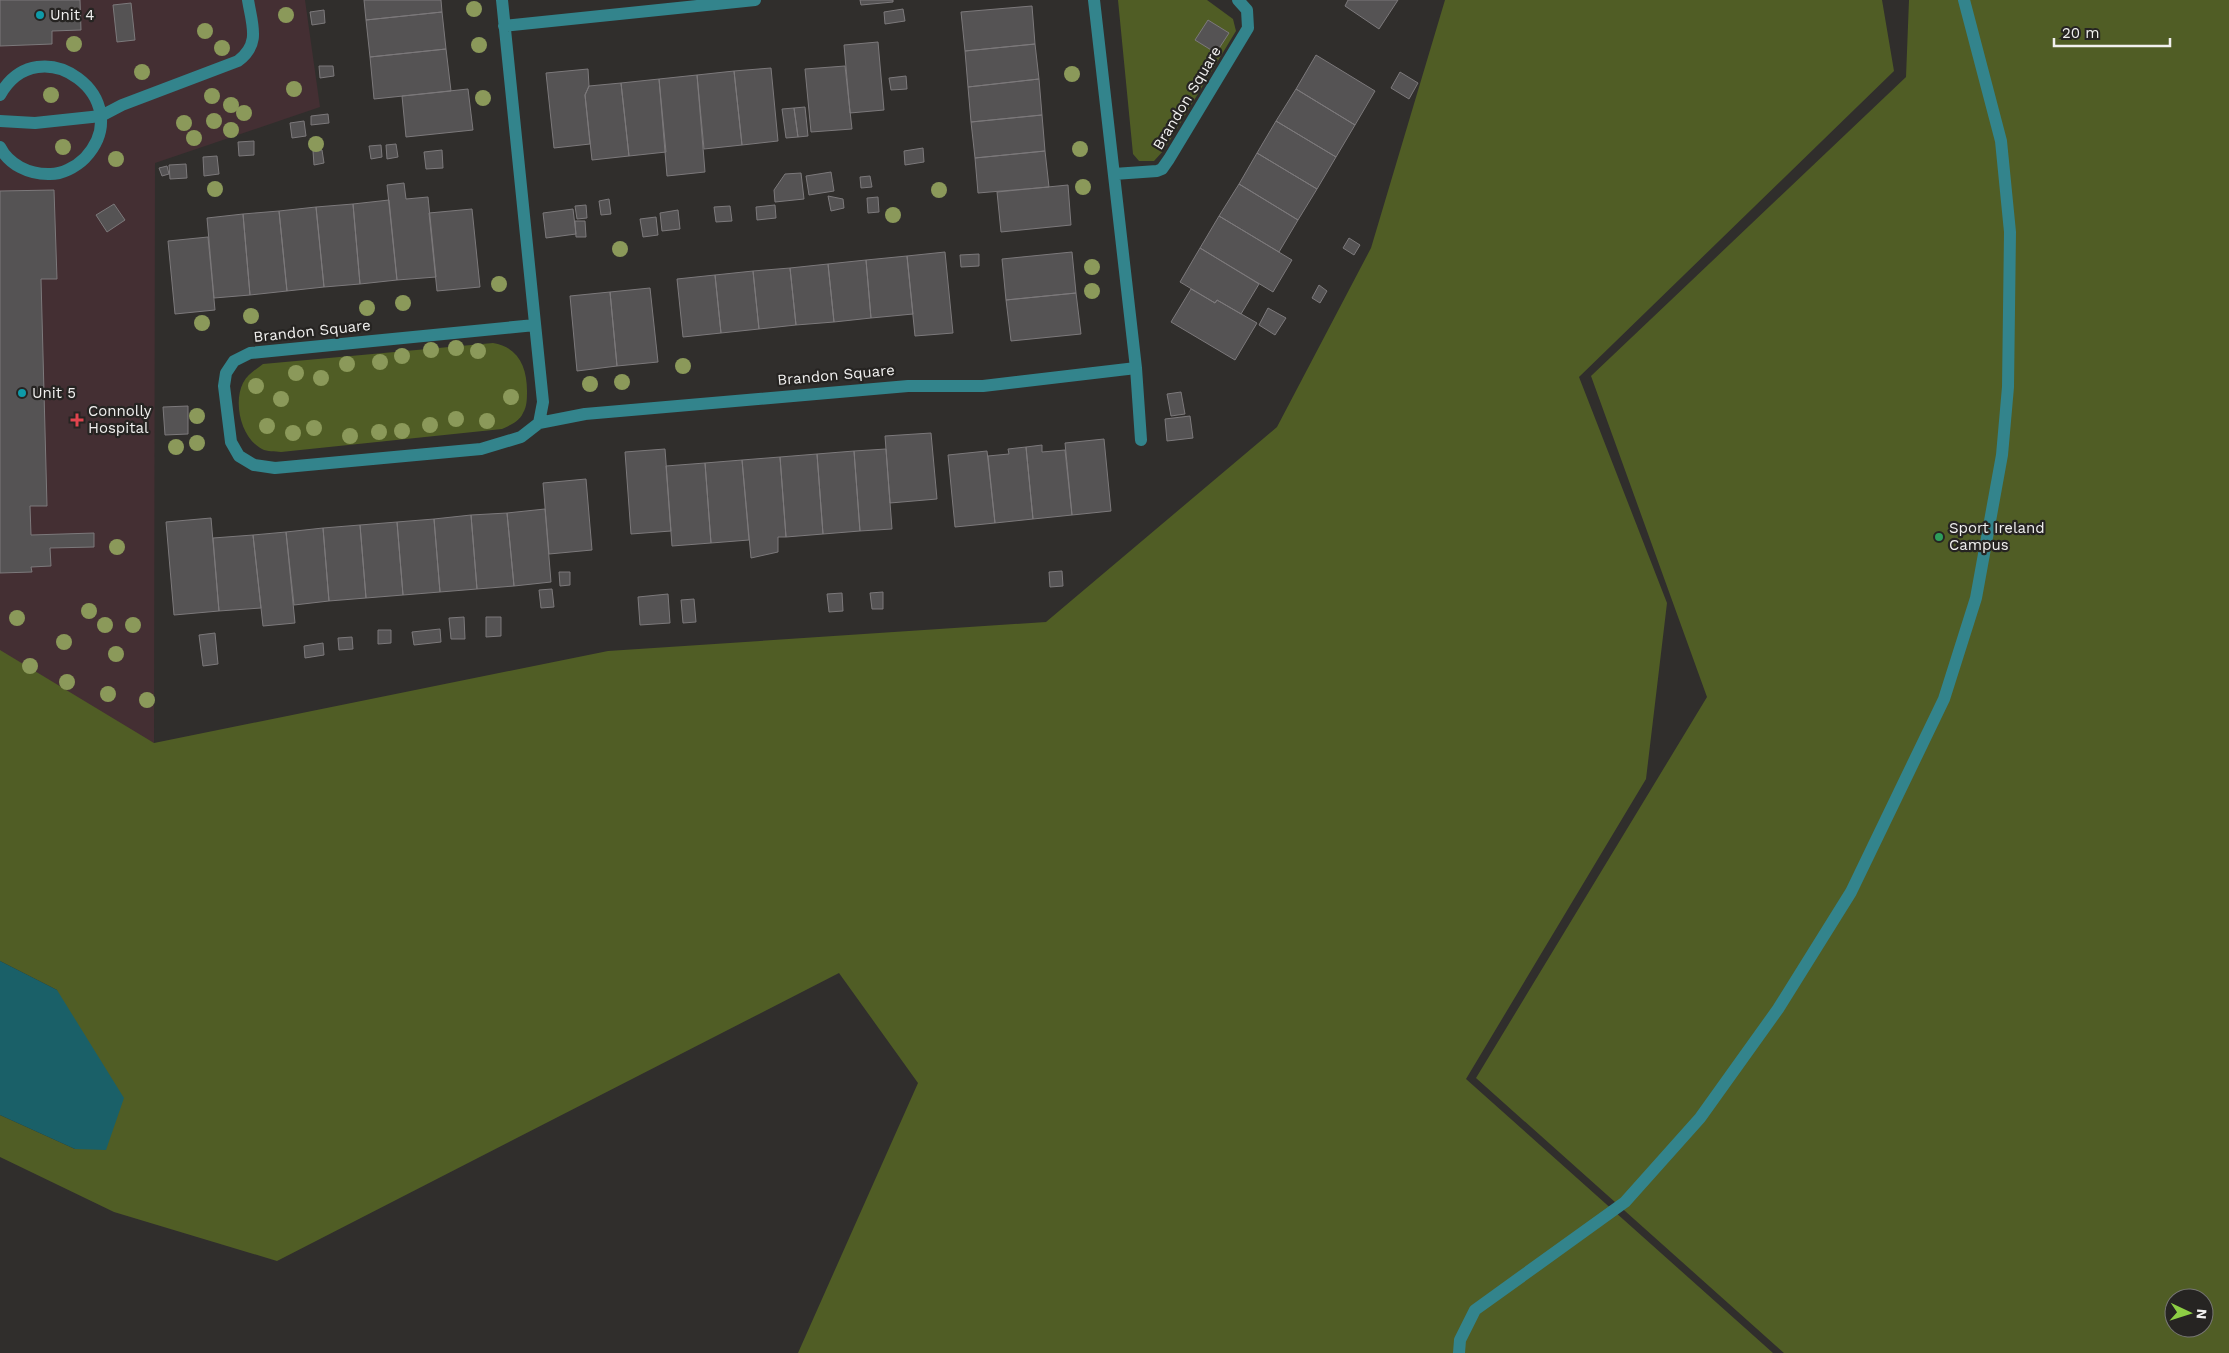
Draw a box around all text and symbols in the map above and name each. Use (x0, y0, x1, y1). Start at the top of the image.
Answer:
place label: Unit 4 (50, 6, 94, 24)
marker: Unit 4 (34, 9, 46, 21)
scale bar (2054, 15, 2170, 47)
text: 20 m (2062, 24, 2100, 42)
street label: Brandon Square (1149, 43, 1225, 153)
street label: Brandon Square (253, 316, 371, 346)
street label: Brandon Square (777, 361, 895, 389)
place label: Unit 5 (32, 384, 76, 402)
marker: Unit 5 (16, 387, 28, 399)
place label: Connolly Hospital (88, 402, 152, 437)
marker: Connolly Hospital (70, 413, 84, 427)
place label: Sport Ireland Campus (1949, 519, 2045, 554)
marker: Sport Ireland Campus (1933, 531, 1945, 543)
north arrow (2164, 1288, 2214, 1338)
text: N (2194, 1308, 2210, 1320)

